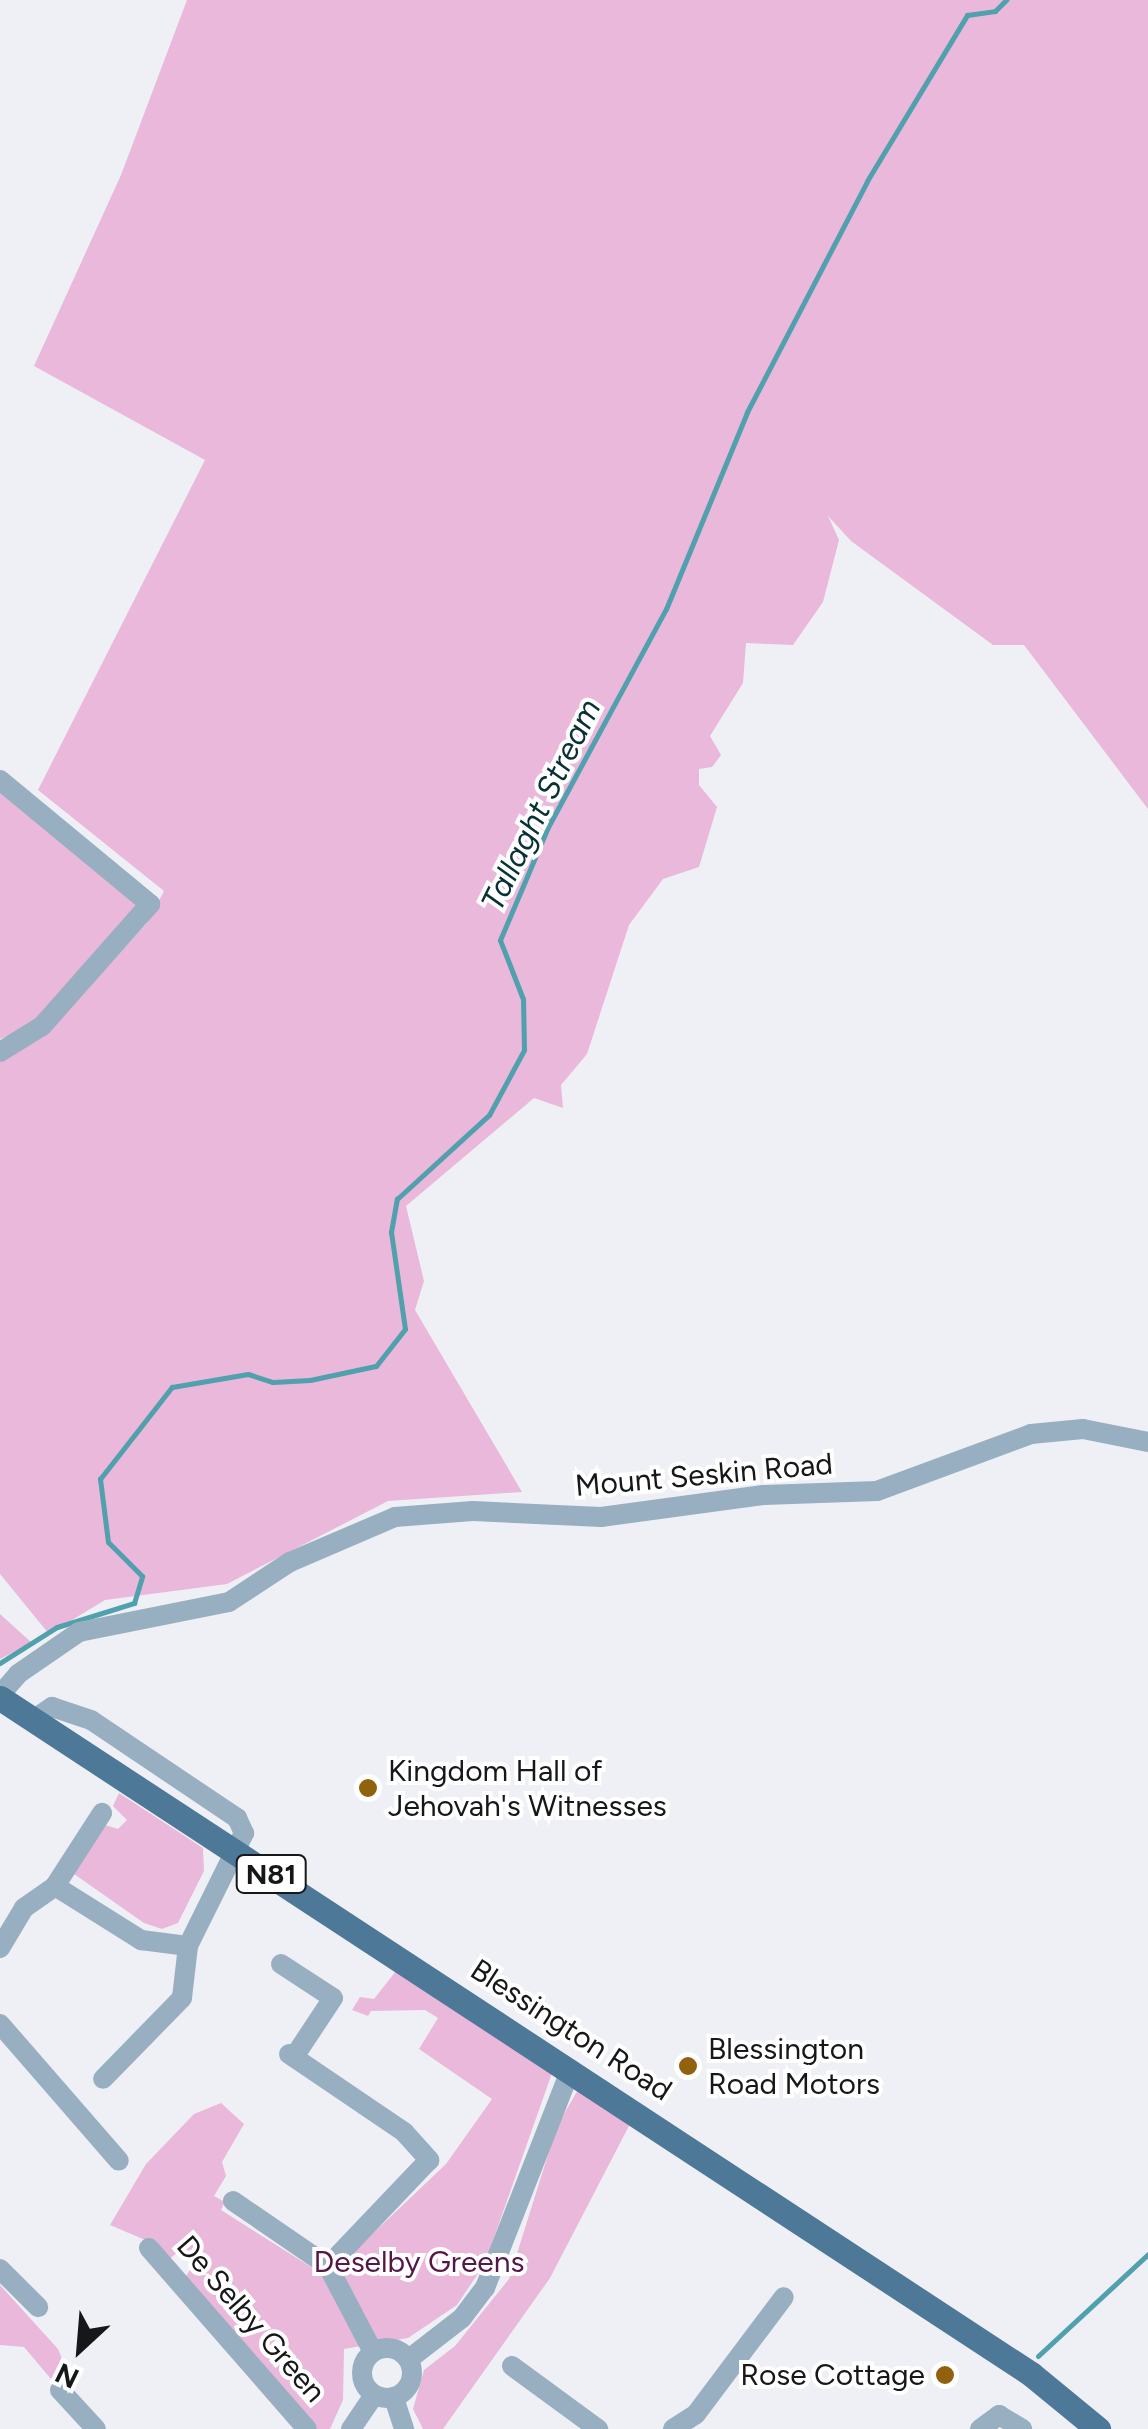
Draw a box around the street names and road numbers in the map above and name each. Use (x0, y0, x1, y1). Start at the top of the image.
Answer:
street label: Mount Seskin Road (574, 1446, 834, 1504)
road number: N81 (234, 1851, 308, 1897)
street label: Blessington Road (464, 1952, 678, 2108)
street label: De Selby Green (169, 2228, 333, 2410)

